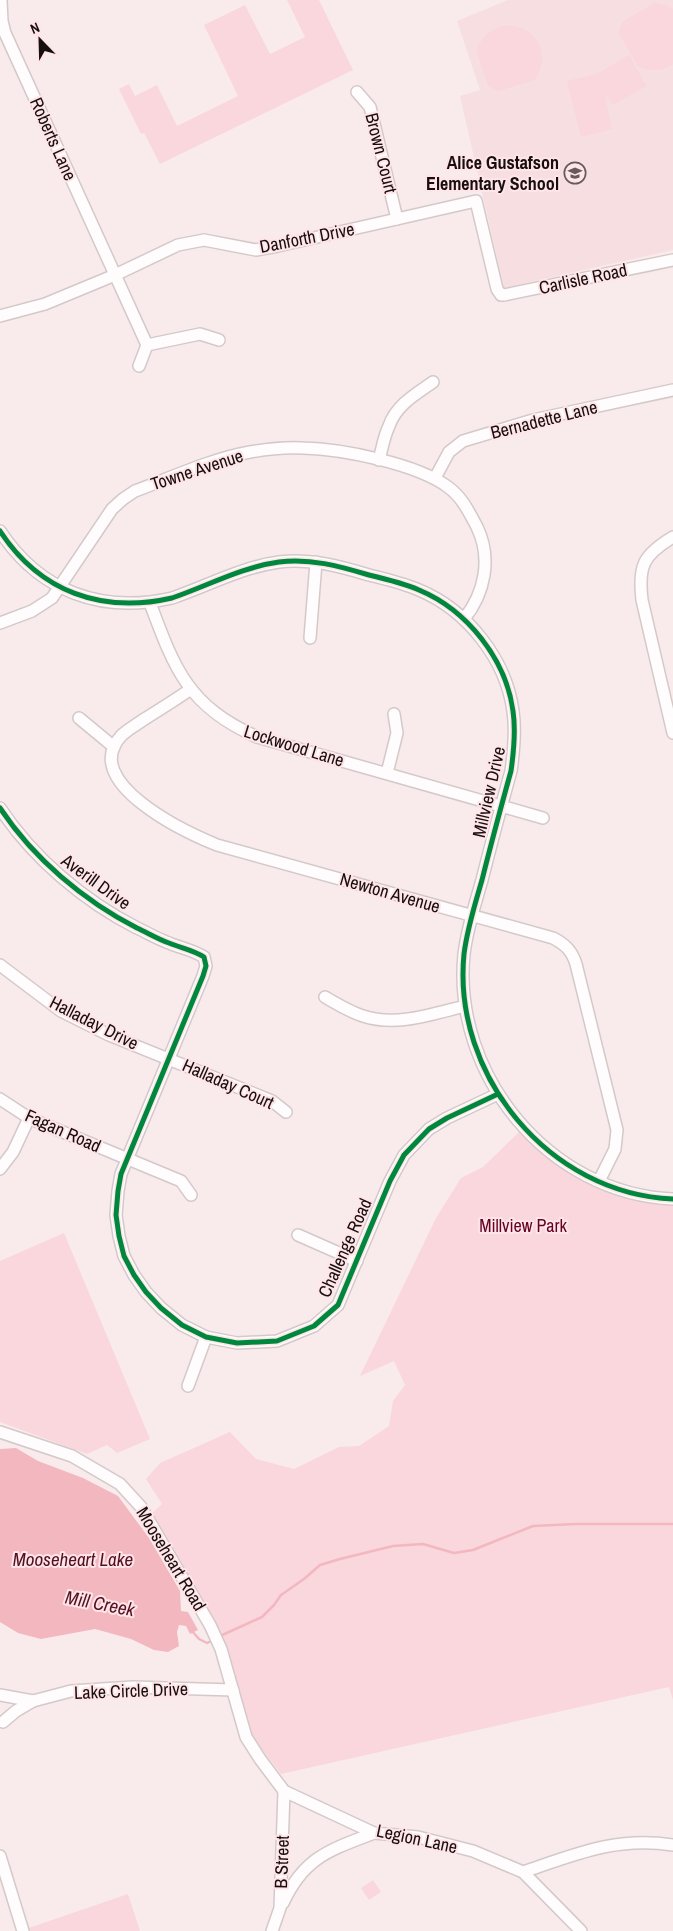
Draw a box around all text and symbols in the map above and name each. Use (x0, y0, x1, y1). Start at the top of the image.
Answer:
north arrow (15, 15, 65, 65)
text: N (28, 18, 42, 38)
street label: Roberts Lane (24, 93, 83, 184)
street label: Brown Court (359, 110, 404, 196)
place label: Alice Gustafson Elementary School (426, 150, 559, 196)
school or university icon: Alice Gustafson Elementary School (563, 161, 587, 185)
street label: Danforth Drive (257, 216, 356, 259)
street label: Carlisle Road (537, 257, 629, 300)
street label: Bernadette Lane (488, 394, 600, 445)
street label: Towne Avenue (147, 443, 246, 496)
street label: Lockwood Lane (241, 718, 347, 773)
street label: Millview Drive (466, 744, 511, 840)
street label: Averill Drive (56, 847, 136, 915)
street label: Newton Avenue (337, 866, 443, 919)
street label: Halladay Drive (45, 989, 143, 1056)
street label: Halladay Court (179, 1052, 278, 1115)
street label: Fagan Road (21, 1103, 105, 1158)
street label: Challenge Road (312, 1194, 377, 1301)
park label: Millview Park (479, 1213, 567, 1238)
street label: Mooseheart Road (130, 1502, 212, 1615)
water label: Mooseheart Lake (13, 1546, 133, 1572)
water label: Mill Creek (63, 1584, 138, 1623)
street label: Lake Circle Drive (74, 1676, 188, 1705)
street label: Legion Lane (374, 1818, 460, 1859)
street label: B Street (268, 1835, 295, 1889)

